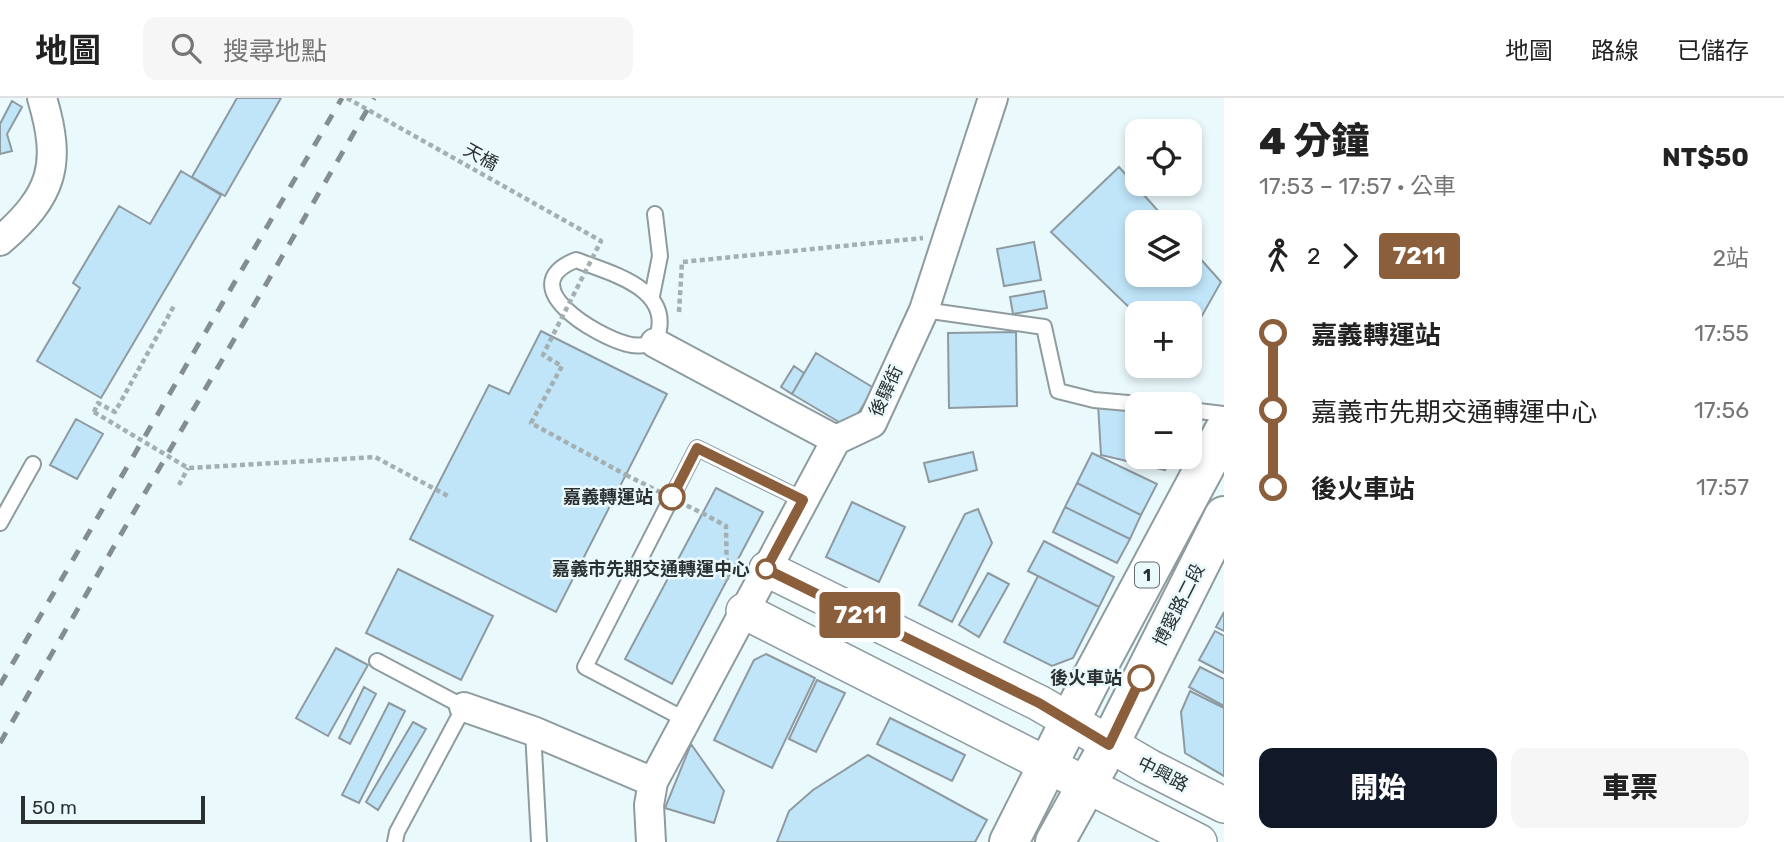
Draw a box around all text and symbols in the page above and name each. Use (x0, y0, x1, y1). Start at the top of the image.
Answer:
search box (143, 17, 633, 80)
icon: search (167, 29, 205, 67)
text: 地圖 (35, 31, 101, 70)
text: 搜尋地點 (223, 36, 327, 67)
text: 地圖 (1505, 37, 1553, 65)
text: 路線 (1591, 37, 1639, 65)
text: 已儲存 (1677, 37, 1749, 65)
text: 4 分鐘 (1259, 118, 1370, 164)
map controls (1125, 119, 1202, 469)
button: locate (1125, 119, 1202, 196)
street label: 天橋 (460, 139, 502, 175)
text: NT$50 (1662, 142, 1749, 173)
text: 17:53 – 17:57 · 公車 (1259, 172, 1456, 200)
button: layers (1125, 210, 1202, 287)
icon: walk (1259, 237, 1297, 275)
icon: forward (1331, 237, 1369, 275)
text: 2 (1307, 242, 1321, 270)
text: 7211 (1393, 242, 1446, 270)
text: 2站 (1712, 244, 1749, 272)
button: + (1125, 301, 1202, 378)
text: 17:55 (1694, 319, 1749, 347)
text: 嘉義轉運站 (1311, 320, 1441, 351)
street label: 後驛街 (865, 362, 907, 420)
button: − (1125, 392, 1202, 469)
text: 17:56 (1694, 396, 1749, 424)
text: 嘉義市先期交通轉運中心 (1311, 397, 1597, 428)
text: 17:57 (1696, 473, 1749, 501)
text: 後火車站 (1311, 474, 1415, 505)
marker: 嘉義轉運站 (659, 484, 685, 510)
place label: 嘉義轉運站 (563, 486, 653, 508)
place label: 嘉義市先期交通轉運中心 (552, 558, 750, 580)
marker: 嘉義市先期交通轉運中心 (756, 559, 776, 579)
street label: 博愛路二段 (1149, 560, 1209, 650)
road number: 1 (1135, 562, 1159, 588)
line badge: 7211 (811, 592, 909, 638)
text: 7211 (833, 601, 887, 629)
marker: 後火車站 (1128, 665, 1154, 691)
place label: 後火車站 (1050, 667, 1122, 689)
button: 開始 (1259, 748, 1497, 828)
button: 車票 (1511, 748, 1749, 828)
street label: 中興路 (1134, 752, 1192, 796)
scale bar (21, 793, 205, 825)
text: 50 m (32, 796, 77, 819)

